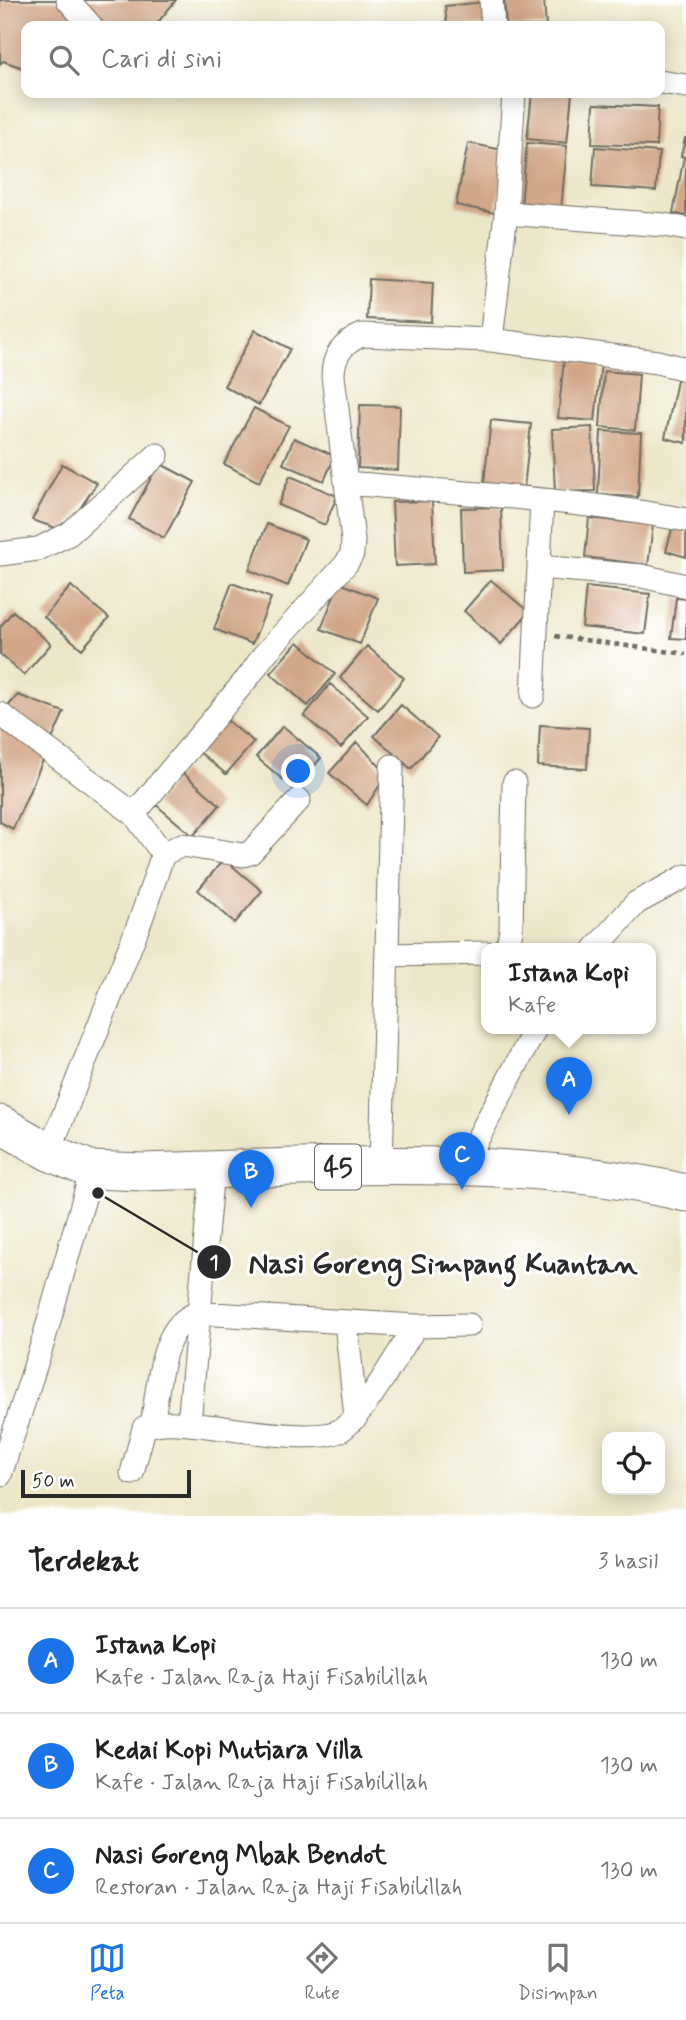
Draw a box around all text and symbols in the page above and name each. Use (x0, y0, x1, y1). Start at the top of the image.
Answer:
search box (21, 21, 665, 98)
icon: search (45, 41, 83, 79)
text: Cari di sini (101, 43, 222, 77)
your location (281, 754, 315, 788)
popup (481, 943, 656, 1034)
text: Istana Kopi (508, 957, 629, 991)
text: Kafe (508, 991, 556, 1021)
pin: A (546, 1057, 592, 1115)
pin: C (439, 1132, 485, 1190)
road number: 45 (315, 1144, 361, 1190)
pin: B (228, 1150, 274, 1208)
callout: Nasi Goreng Simpang Kuantan (197, 1237, 653, 1288)
text: Nasi Goreng Simpang Kuantan (248, 1245, 638, 1288)
text: 1 (209, 1249, 219, 1277)
map controls (602, 1432, 665, 1495)
button: locate (602, 1432, 665, 1495)
scale bar (21, 1467, 191, 1499)
text: 50 m (32, 1469, 75, 1494)
text: Terdekat (28, 1542, 139, 1581)
text: 3 hasil (598, 1547, 658, 1577)
text: Istana Kopi (95, 1629, 216, 1663)
text: A (43, 1646, 59, 1676)
text: 130 m (600, 1646, 658, 1676)
text: Kafe · Jalan Raja Haji Fisabilillah (95, 1663, 428, 1693)
text: Kedai Kopi Mutiara Villa (95, 1734, 363, 1768)
text: B (44, 1751, 58, 1781)
text: 130 m (600, 1751, 658, 1781)
text: Kafe · Jalan Raja Haji Fisabilillah (95, 1768, 428, 1798)
text: Nasi Goreng Mbak Bendot (95, 1839, 387, 1873)
text: C (43, 1856, 59, 1886)
text: 130 m (600, 1856, 658, 1886)
text: Restoran · Jalan Raja Haji Fisabilillah (95, 1873, 462, 1903)
tab: Peta (88, 1939, 126, 2006)
tab: Rute (303, 1939, 341, 2006)
tab: Disimpan (518, 1939, 598, 2006)

